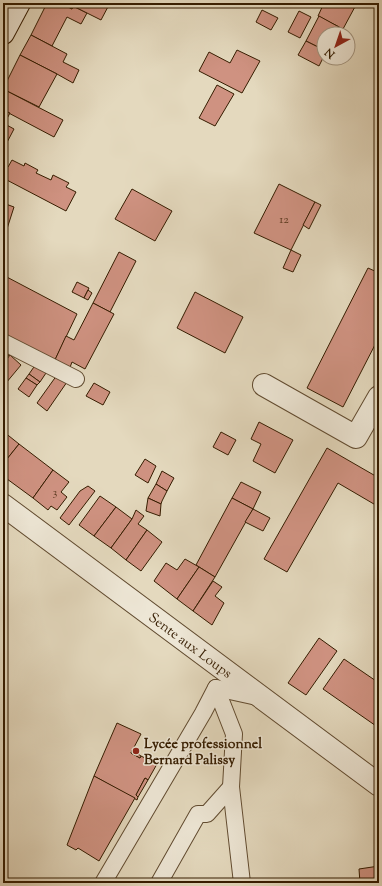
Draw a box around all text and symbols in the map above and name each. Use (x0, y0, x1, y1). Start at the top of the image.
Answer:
north arrow (316, 26, 356, 66)
text: N (322, 44, 339, 62)
house number: 12 (279, 211, 289, 229)
house number: 3 (53, 484, 58, 502)
street label: Sente aux Loups (143, 609, 236, 684)
place label: Lycée professionnel Bernard Palissy (144, 735, 262, 771)
marker: Lycée professionnel Bernard Palissy (131, 746, 141, 756)

